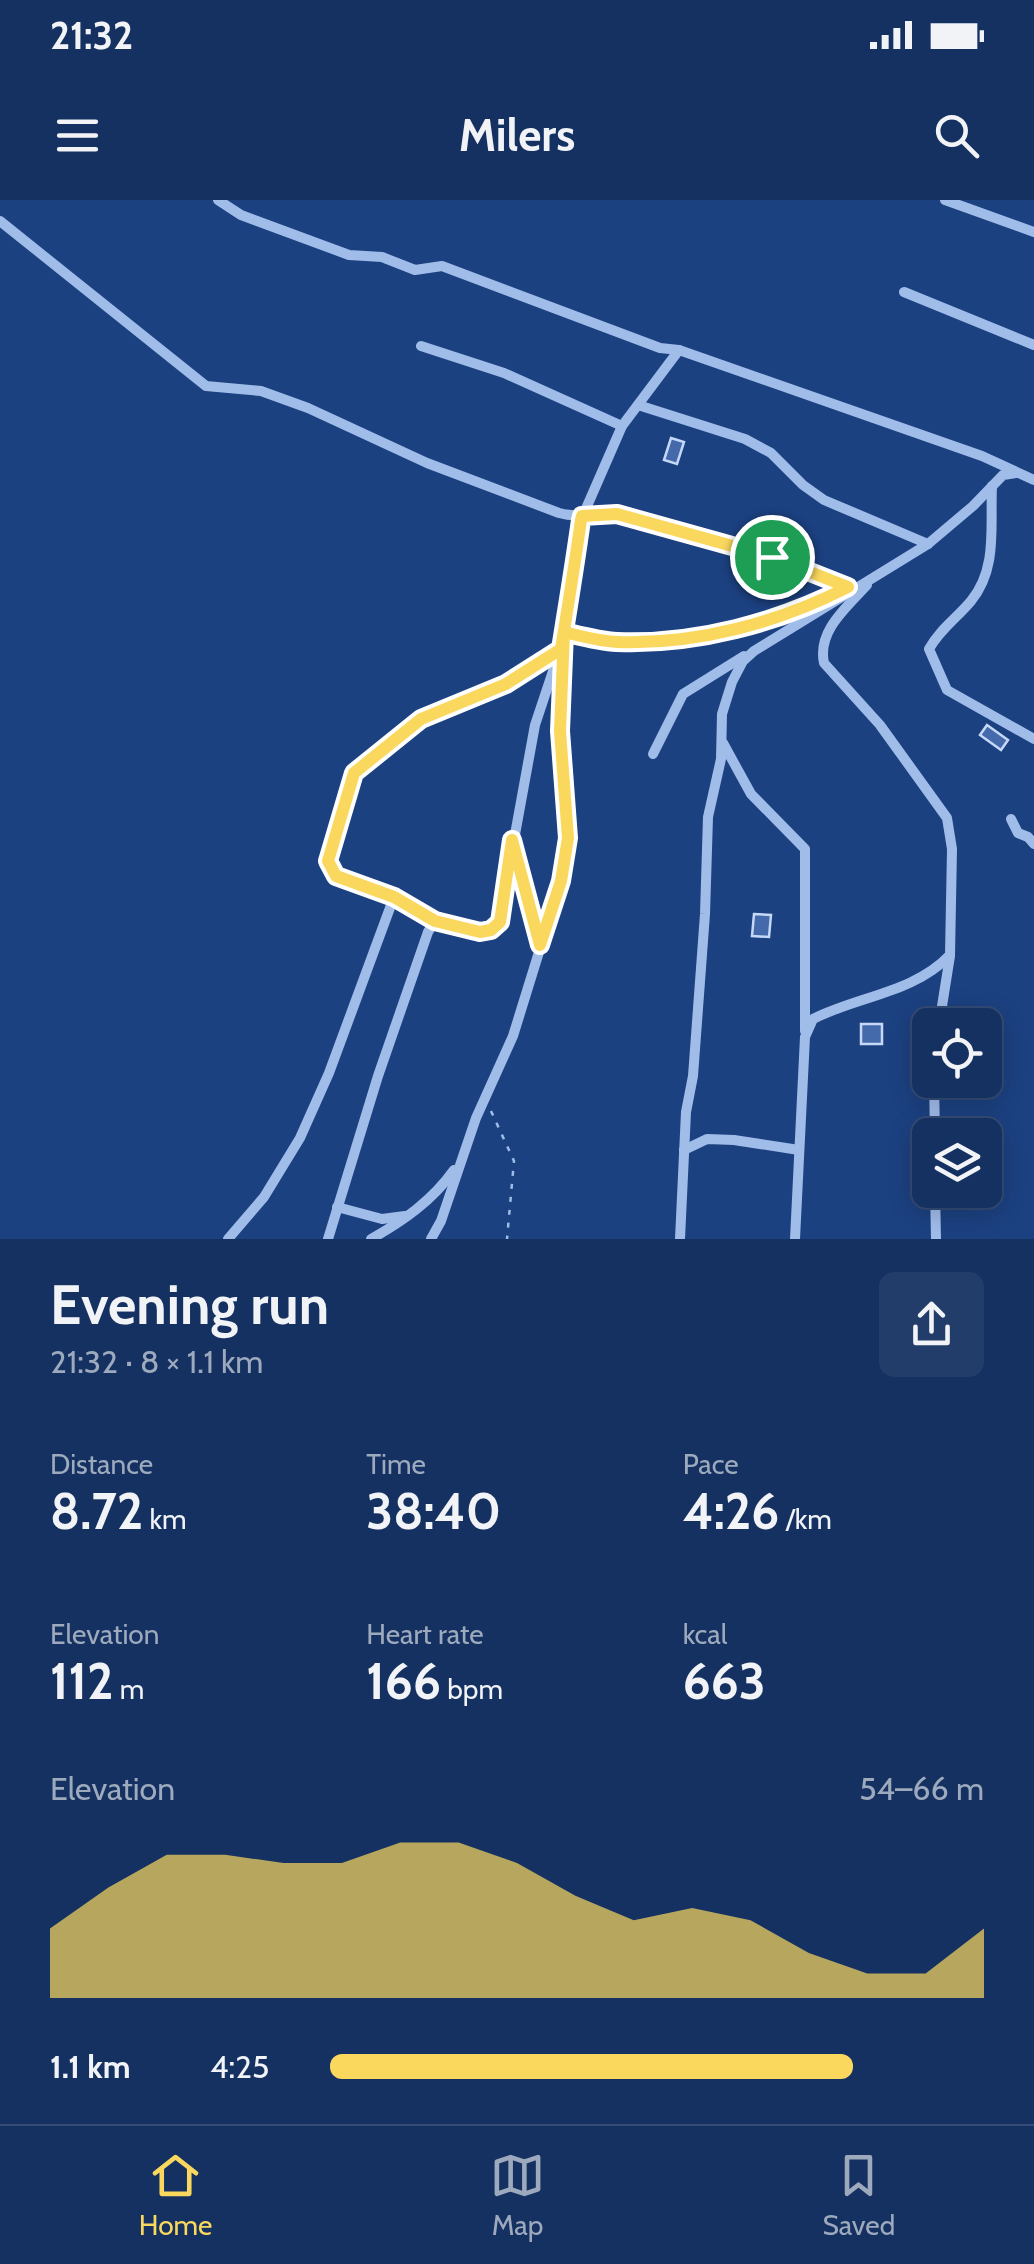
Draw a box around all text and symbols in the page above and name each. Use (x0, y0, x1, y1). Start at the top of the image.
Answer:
text: 21:32 (50, 12, 133, 59)
icon: menu (50, 108, 105, 163)
text: Milers (459, 108, 575, 162)
icon: search (929, 108, 984, 163)
pin (730, 515, 815, 600)
icon: arrive (745, 530, 800, 585)
map controls (912, 1008, 1002, 1208)
button: locate (912, 1008, 1002, 1098)
button: layers (912, 1118, 1002, 1208)
text: Evening run (50, 1271, 329, 1338)
button: share (879, 1272, 984, 1377)
text: 21:32 · 8 × 1.1 km (50, 1342, 263, 1381)
text: Distance (50, 1447, 153, 1481)
text: Time (366, 1447, 426, 1481)
text: Pace (683, 1447, 739, 1481)
text: 8.72 (50, 1481, 143, 1542)
text: 38:40 (366, 1481, 501, 1542)
text: 4:26 (683, 1481, 779, 1542)
text: km (143, 1502, 187, 1536)
text: /km (779, 1502, 832, 1536)
text: Elevation (50, 1617, 159, 1651)
text: Heart rate (366, 1617, 484, 1651)
text: kcal (683, 1617, 727, 1651)
text: 112 (50, 1651, 113, 1712)
text: 166 (366, 1651, 441, 1712)
text: 663 (683, 1651, 766, 1712)
text: m (113, 1672, 144, 1706)
text: bpm (441, 1672, 503, 1706)
text: Elevation (50, 1769, 175, 1808)
text: 54–66 m (859, 1769, 984, 1808)
text: 1.1 km (50, 2047, 131, 2086)
text: 4:25 (210, 2047, 269, 2086)
tab: Home (139, 2148, 212, 2242)
tab: Map (490, 2148, 545, 2242)
tab: Saved (823, 2148, 895, 2242)

